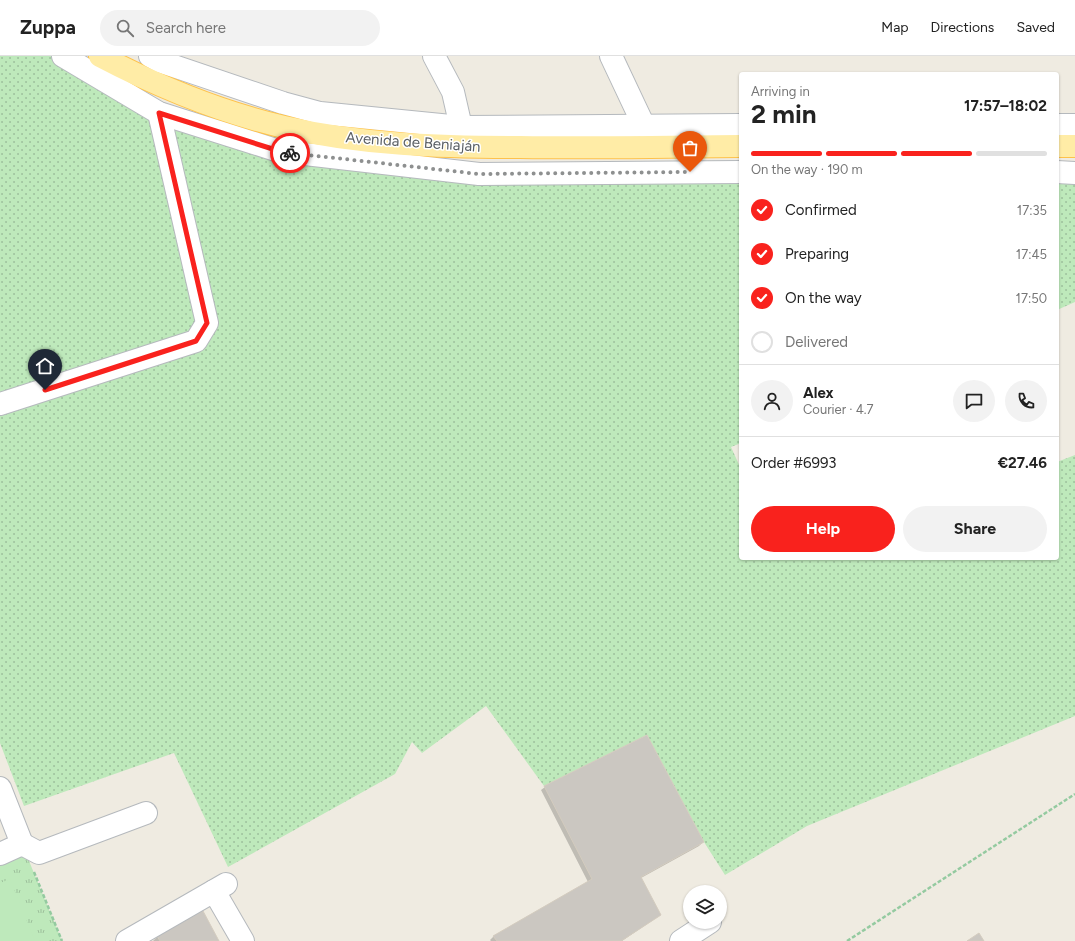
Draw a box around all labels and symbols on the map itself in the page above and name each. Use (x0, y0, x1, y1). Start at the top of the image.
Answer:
street label: Avenida de Beniaján (345, 128, 481, 156)
pin (673, 131, 707, 172)
courier (270, 133, 310, 173)
pin (28, 349, 62, 390)

